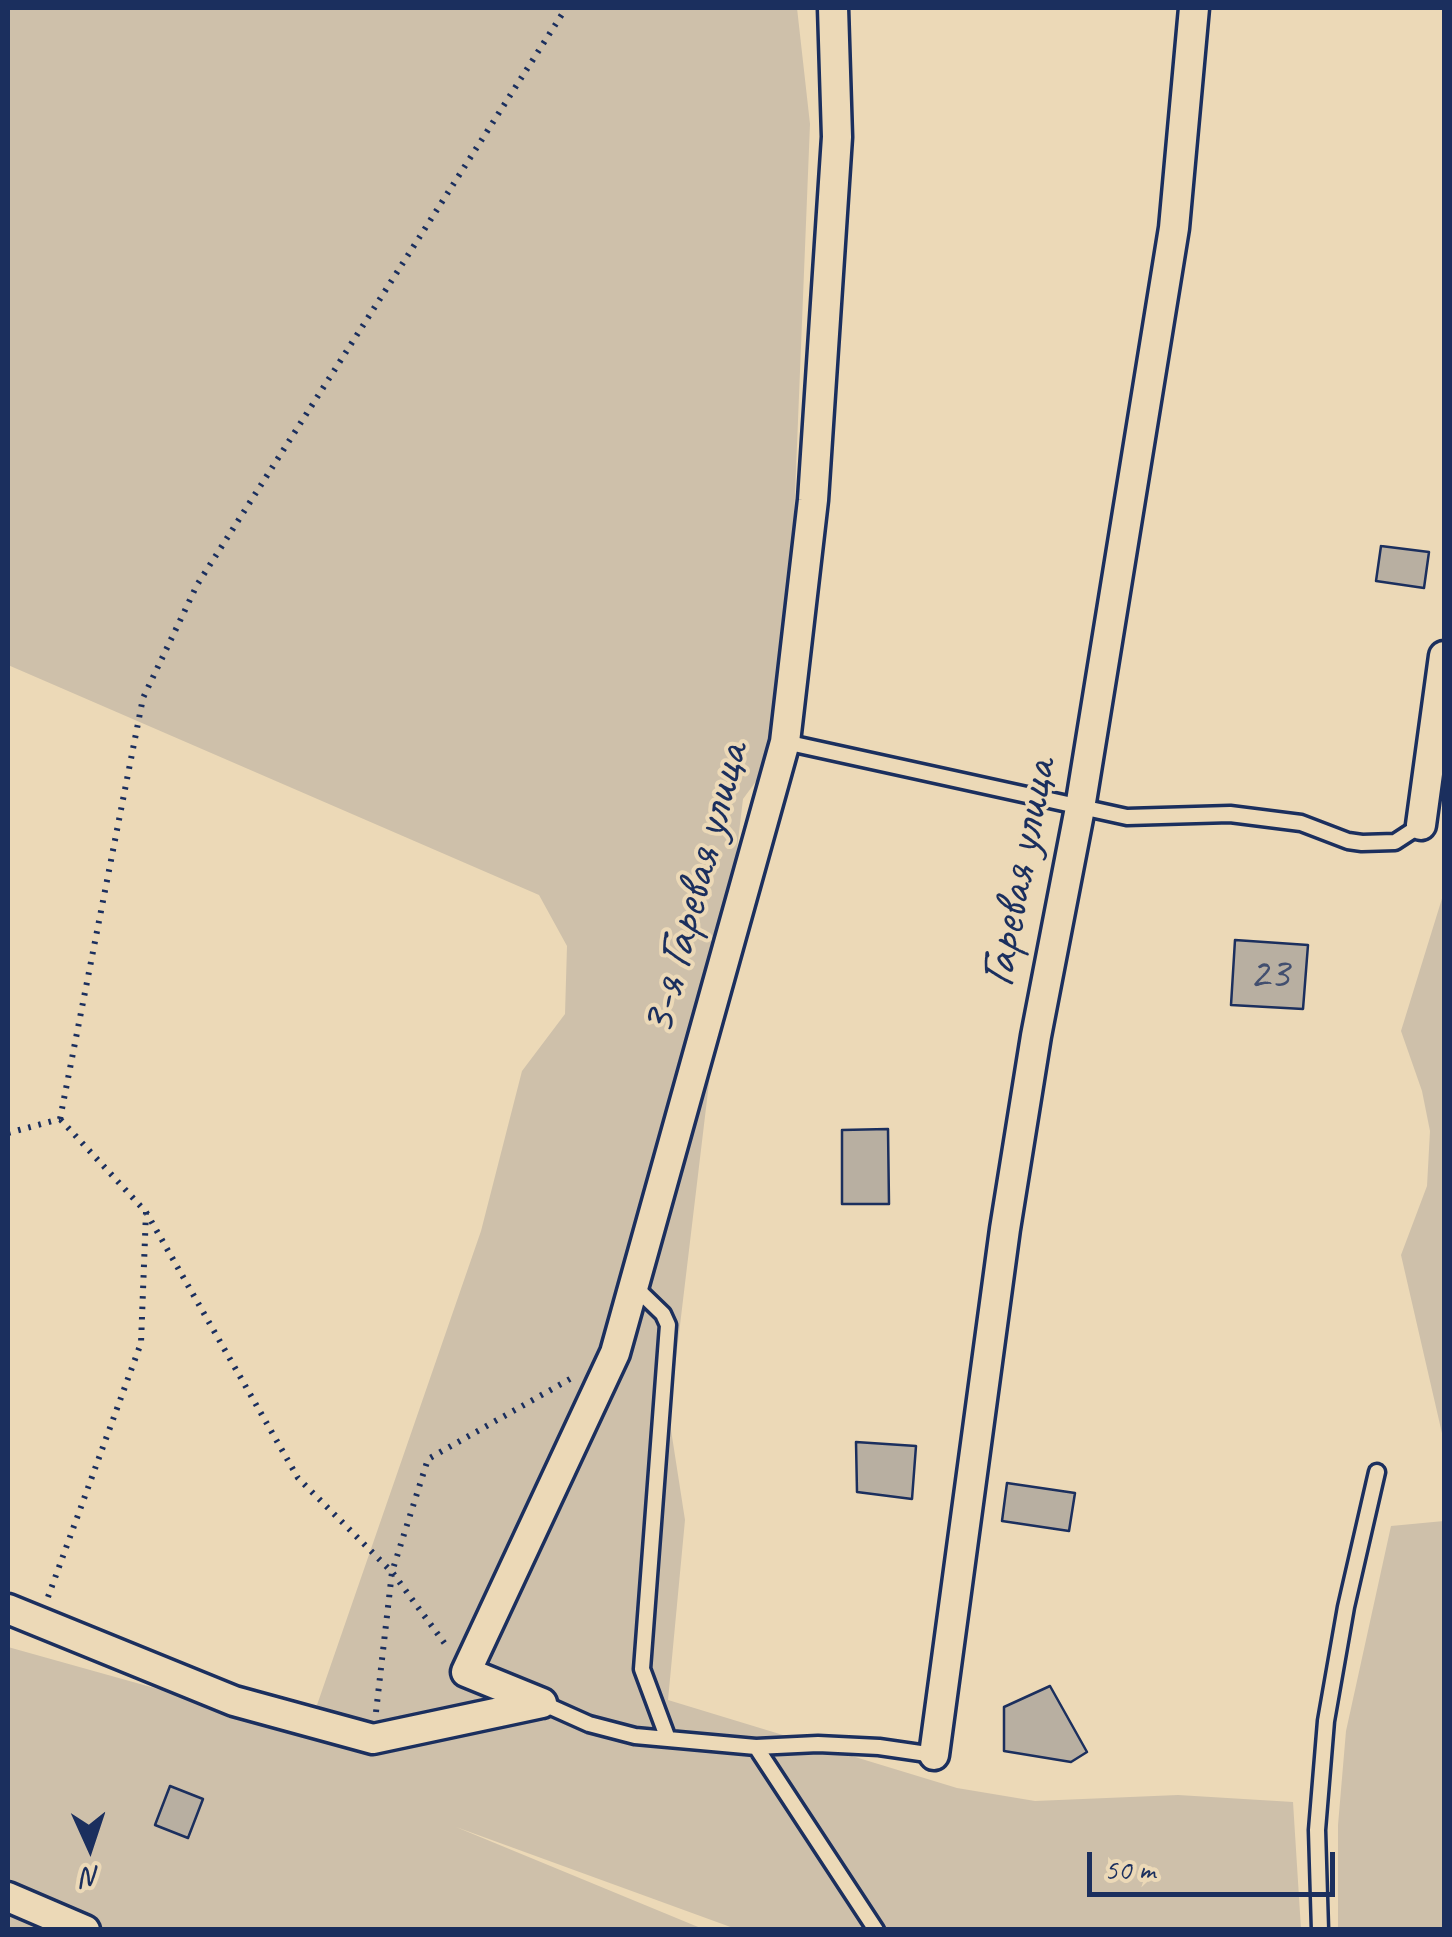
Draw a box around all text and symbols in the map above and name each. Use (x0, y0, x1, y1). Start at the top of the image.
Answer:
street label: 3-я Гаревая улица (628, 737, 764, 1041)
street label: Гаревая улица (969, 754, 1071, 992)
house number: 23 (1249, 948, 1289, 1002)
north arrow (40, 1797, 140, 1897)
scale bar (1092, 1832, 1340, 1894)
text: 50 m (1104, 1850, 1155, 1888)
text: N (82, 1860, 101, 1895)

